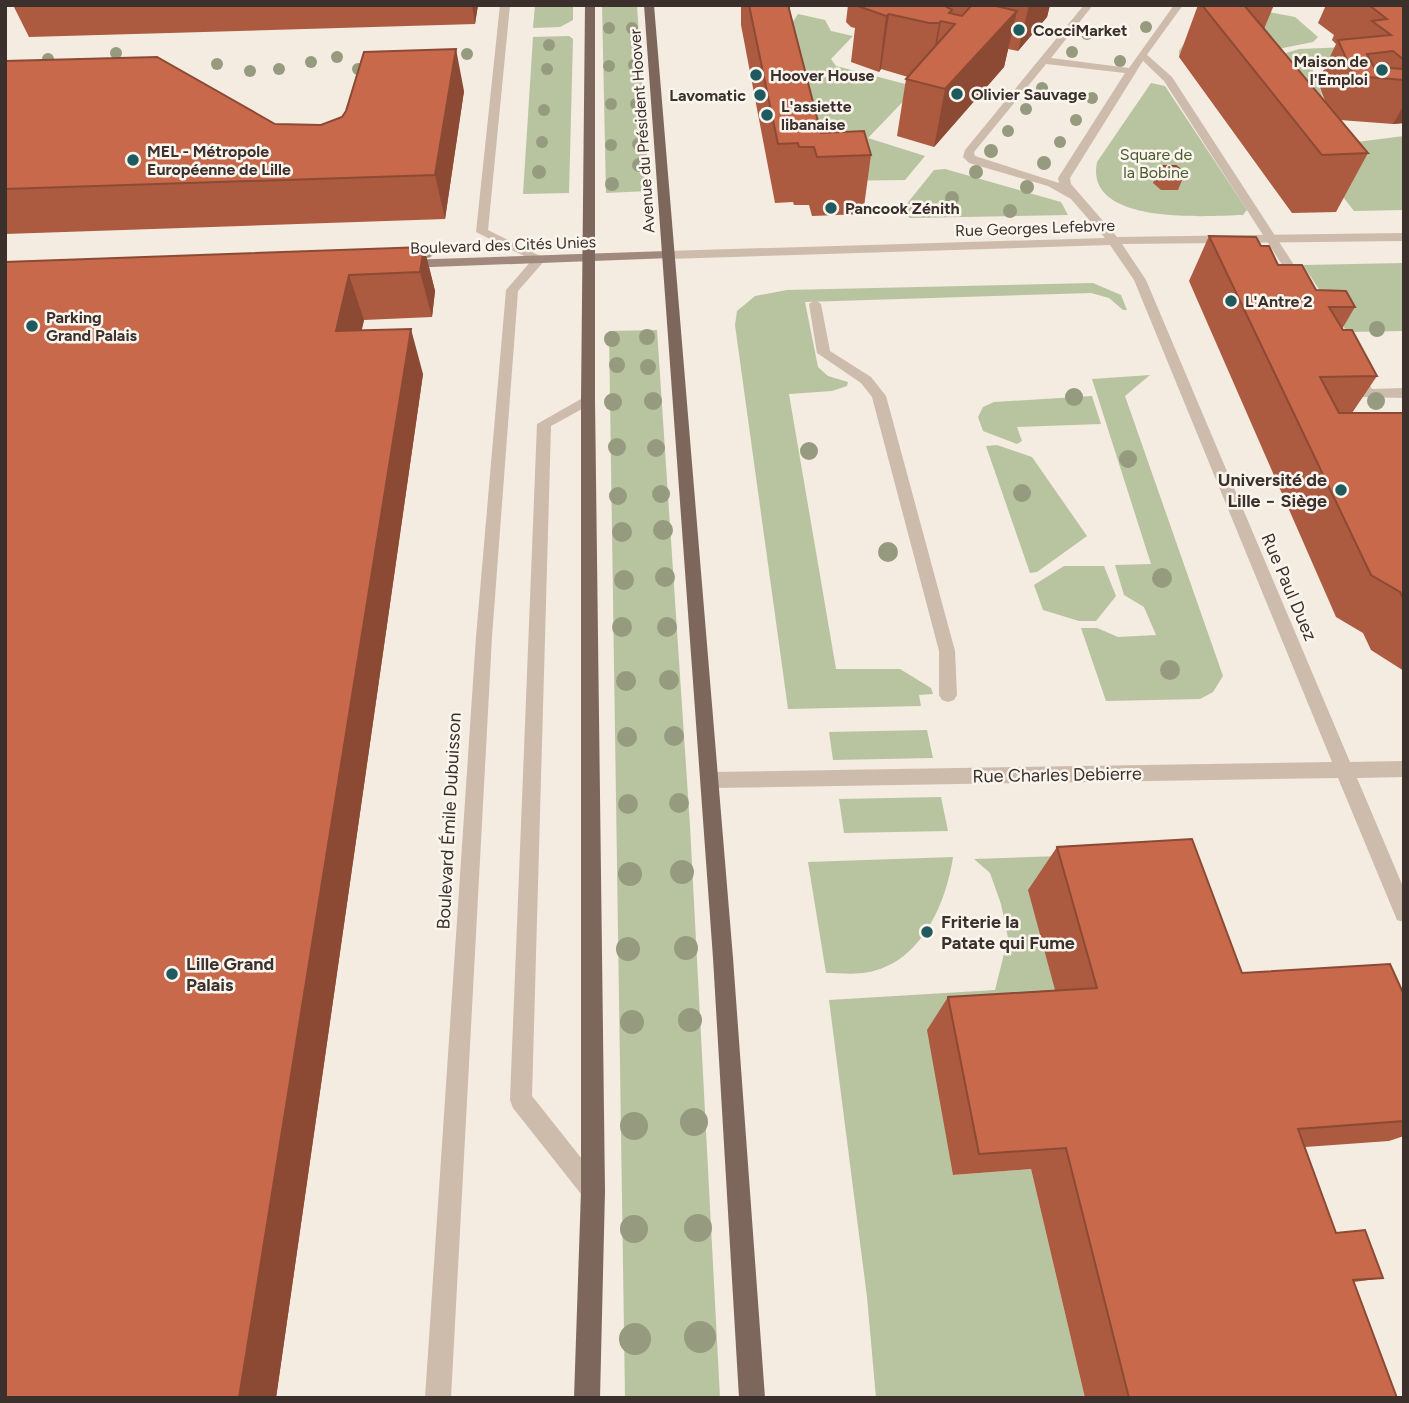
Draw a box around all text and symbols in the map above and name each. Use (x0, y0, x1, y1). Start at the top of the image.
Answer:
place label: CocciMarket (1033, 21, 1127, 40)
marker: CocciMarket (1011, 22, 1027, 38)
street label: Avenue du Président Hoover (625, 28, 659, 234)
place label: Maison de l'Emploi (1294, 52, 1368, 89)
marker: Maison de l'Emploi (1374, 62, 1390, 78)
place label: Hoover House (770, 66, 874, 85)
marker: Hoover House (748, 67, 764, 83)
place label: Olivier Sauvage (971, 85, 1087, 104)
place label: Lavomatic (669, 86, 746, 105)
marker: Olivier Sauvage (949, 86, 965, 102)
marker: Lavomatic (752, 87, 768, 103)
place label: L'assiette libanaise (781, 97, 852, 134)
marker: L'assiette libanaise (759, 107, 775, 123)
place label: MEL - Métropole Européenne de Lille (147, 142, 291, 179)
park label: Square de la Bobine (1120, 145, 1192, 182)
marker: MEL - Métropole Européenne de Lille (125, 152, 141, 168)
place label: Pancook Zénith (845, 199, 960, 218)
marker: Pancook Zénith (823, 200, 839, 216)
street label: Rue Georges Lefebvre (955, 216, 1116, 240)
street label: Boulevard des Cités Unies (410, 232, 596, 258)
place label: L'Antre 2 (1245, 292, 1312, 311)
marker: L'Antre 2 (1223, 293, 1239, 309)
place label: Parking Grand Palais (46, 308, 138, 345)
marker: Parking Grand Palais (24, 318, 40, 334)
place label: Université de Lille − Siège (1218, 469, 1327, 512)
marker: Université de Lille − Siège (1333, 482, 1349, 498)
street label: Rue Paul Duez (1256, 530, 1322, 644)
street label: Boulevard Émile Dubuisson (432, 712, 466, 930)
street label: Rue Charles Debierre (972, 763, 1142, 787)
place label: Friterie la Patate qui Fume (941, 911, 1075, 954)
marker: Friterie la Patate qui Fume (919, 924, 935, 940)
place label: Lille Grand Palais (186, 953, 274, 996)
marker: Lille Grand Palais (164, 966, 180, 982)

